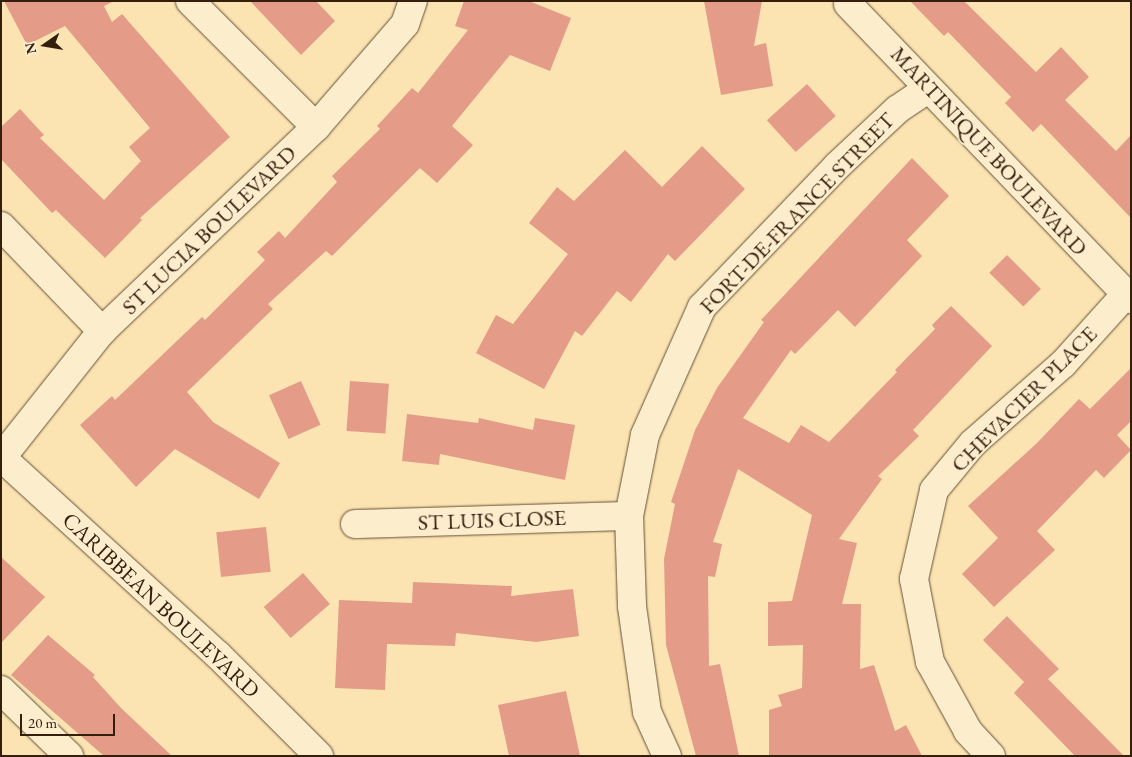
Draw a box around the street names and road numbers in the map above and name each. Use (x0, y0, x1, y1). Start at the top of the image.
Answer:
street label: MARTINIQUE BOULEVARD (885, 41, 1093, 261)
street label: FORT-DE-FRANCE STREET (694, 107, 900, 319)
street label: ST LUCIA BOULEVARD (116, 140, 302, 320)
street label: CHEVACIER PLACE (946, 321, 1102, 477)
street label: ST LUIS CLOSE (417, 504, 567, 536)
street label: CARIBBEAN BOULEVARD (57, 507, 265, 703)

